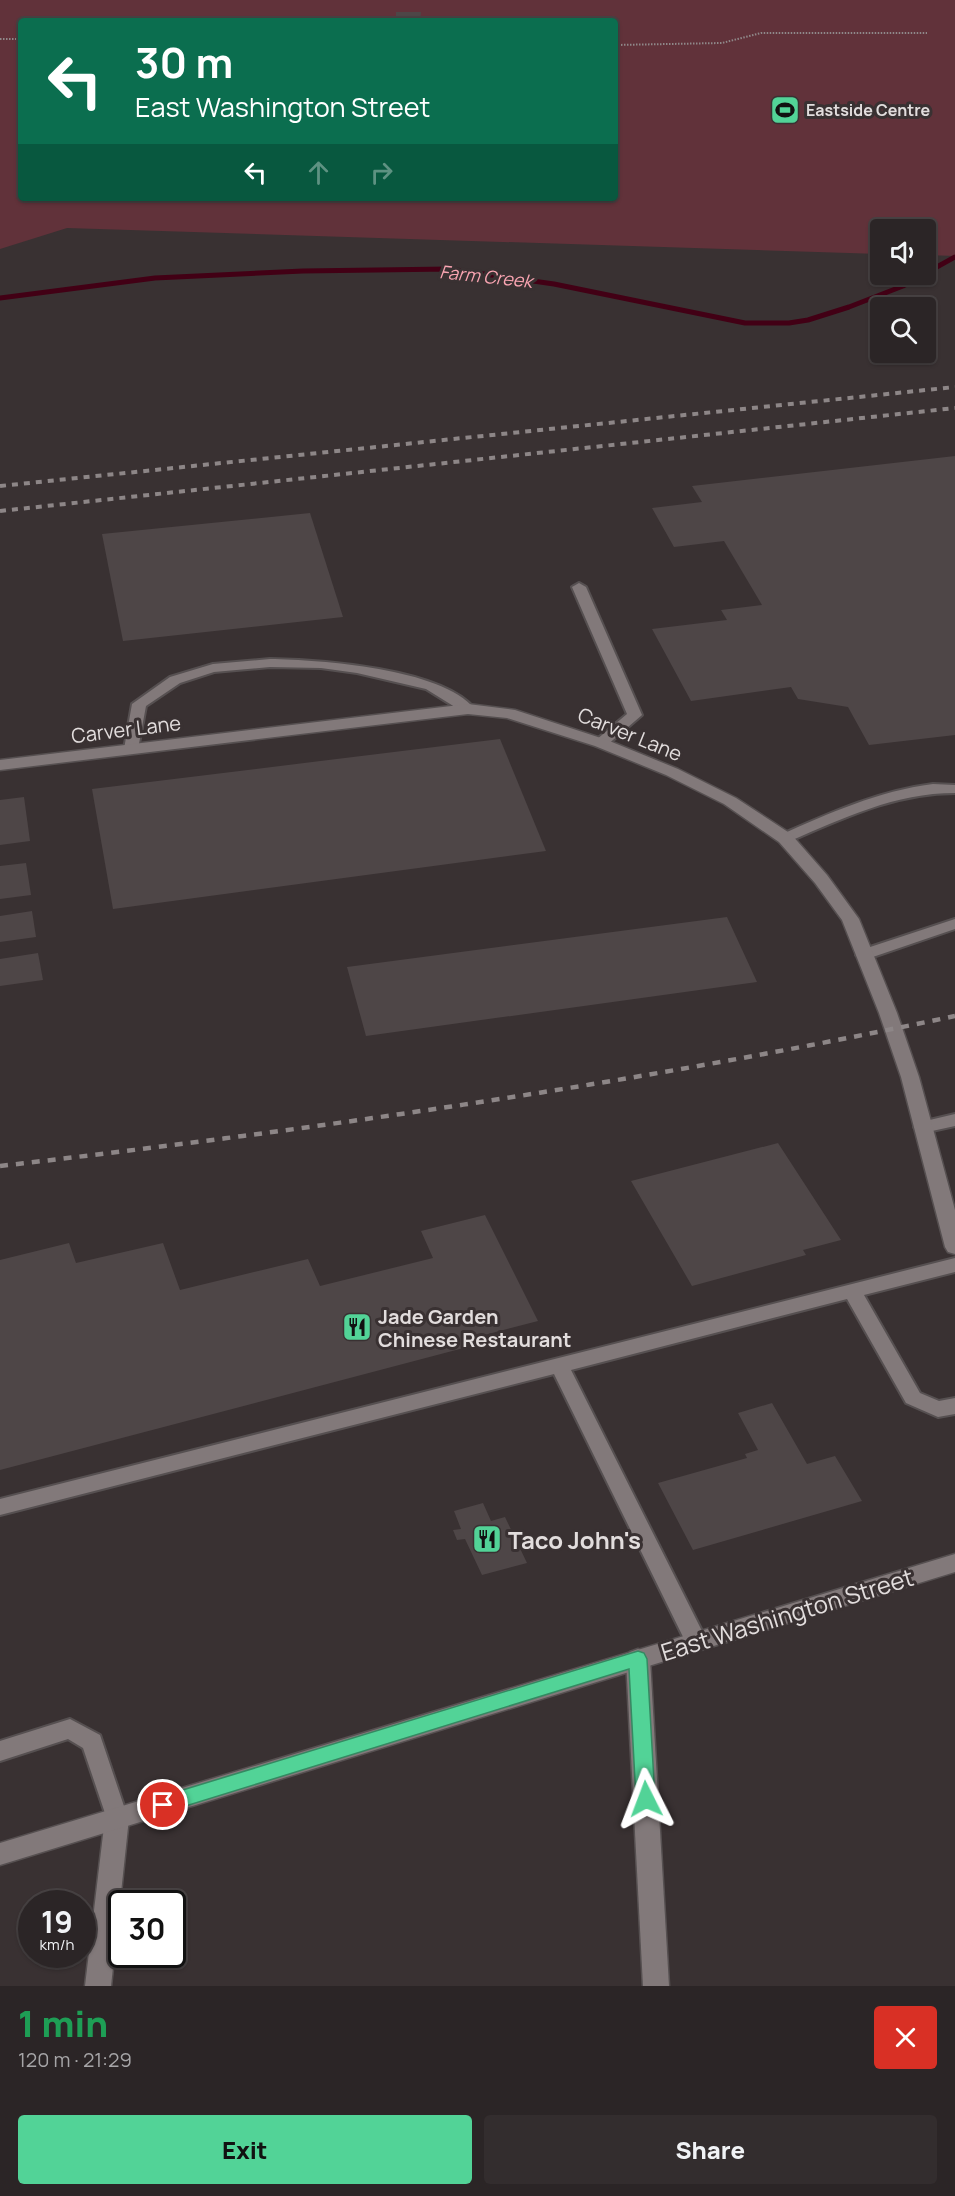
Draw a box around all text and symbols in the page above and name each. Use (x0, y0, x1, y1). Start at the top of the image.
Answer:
text: 30 m (135, 33, 233, 91)
icon: left (36, 42, 114, 120)
text: East Washington Street (135, 88, 430, 125)
sports icon: Eastside Centre (769, 94, 801, 126)
place label: Eastside Centre (806, 99, 930, 121)
icon: left (239, 156, 272, 189)
icon: ahead (302, 156, 335, 189)
icon: right (365, 156, 398, 189)
map controls (870, 219, 936, 363)
button: sound (870, 219, 936, 285)
water label: Farm Creek (438, 259, 537, 293)
button: search (870, 297, 936, 363)
street label: Carver Lane (574, 701, 686, 767)
street label: Carver Lane (70, 709, 182, 749)
place label: Jade Garden Chinese Restaurant (378, 1303, 571, 1353)
restaurant icon: Jade Garden Chinese Restaurant (341, 1311, 373, 1343)
restaurant icon: Taco John's (471, 1523, 503, 1555)
place label: Taco John's (508, 1523, 641, 1556)
street label: East Washington Street (657, 1560, 917, 1668)
position arrow (614, 1767, 678, 1831)
pin (137, 1779, 188, 1830)
icon: arrive (146, 1788, 179, 1821)
speed limit sign: 30 (108, 1890, 186, 1968)
text: 19 (41, 1901, 73, 1942)
text: km/h (40, 1934, 74, 1955)
text: 1 min (18, 1999, 108, 2048)
button: close (874, 2006, 937, 2069)
text: 120 m · 21:29 (18, 2046, 132, 2073)
button: Exit (18, 2115, 472, 2184)
button: Share (484, 2115, 937, 2184)

